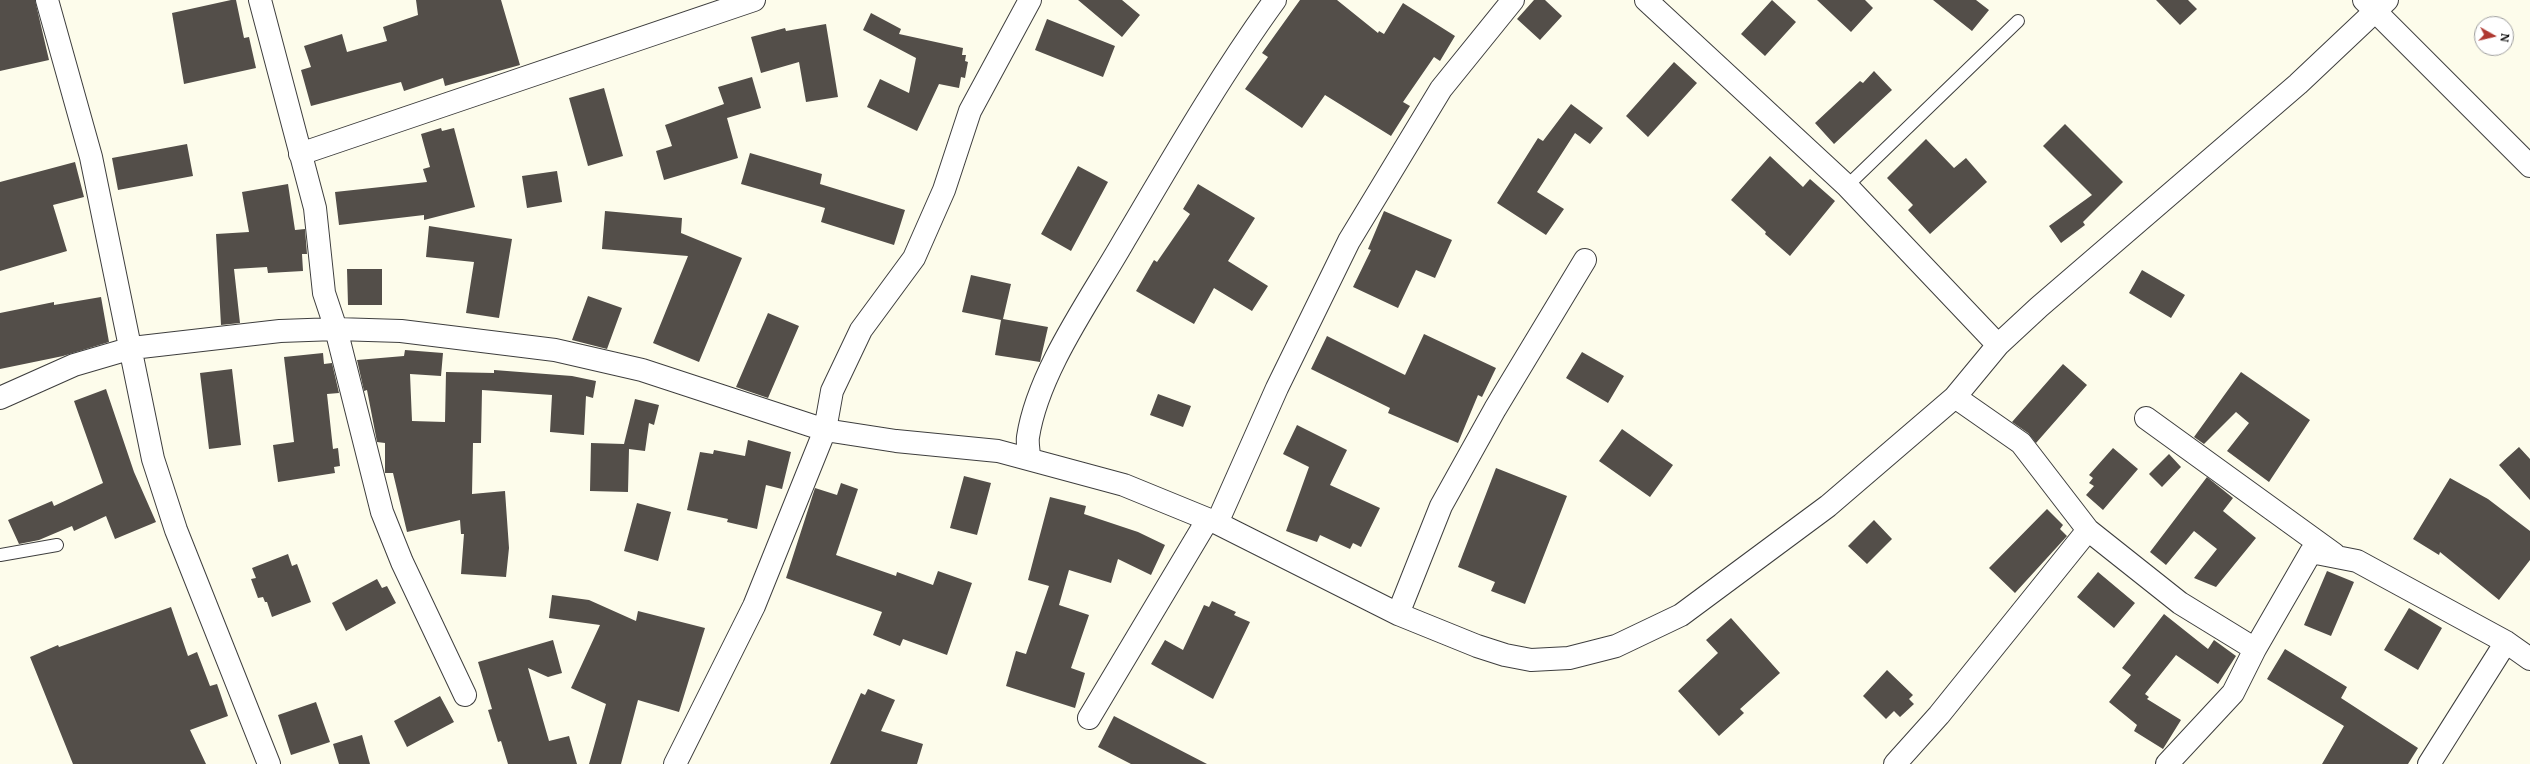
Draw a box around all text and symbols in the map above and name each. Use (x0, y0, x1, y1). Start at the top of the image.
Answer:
north arrow (2474, 16, 2514, 56)
text: N (2497, 32, 2512, 43)

